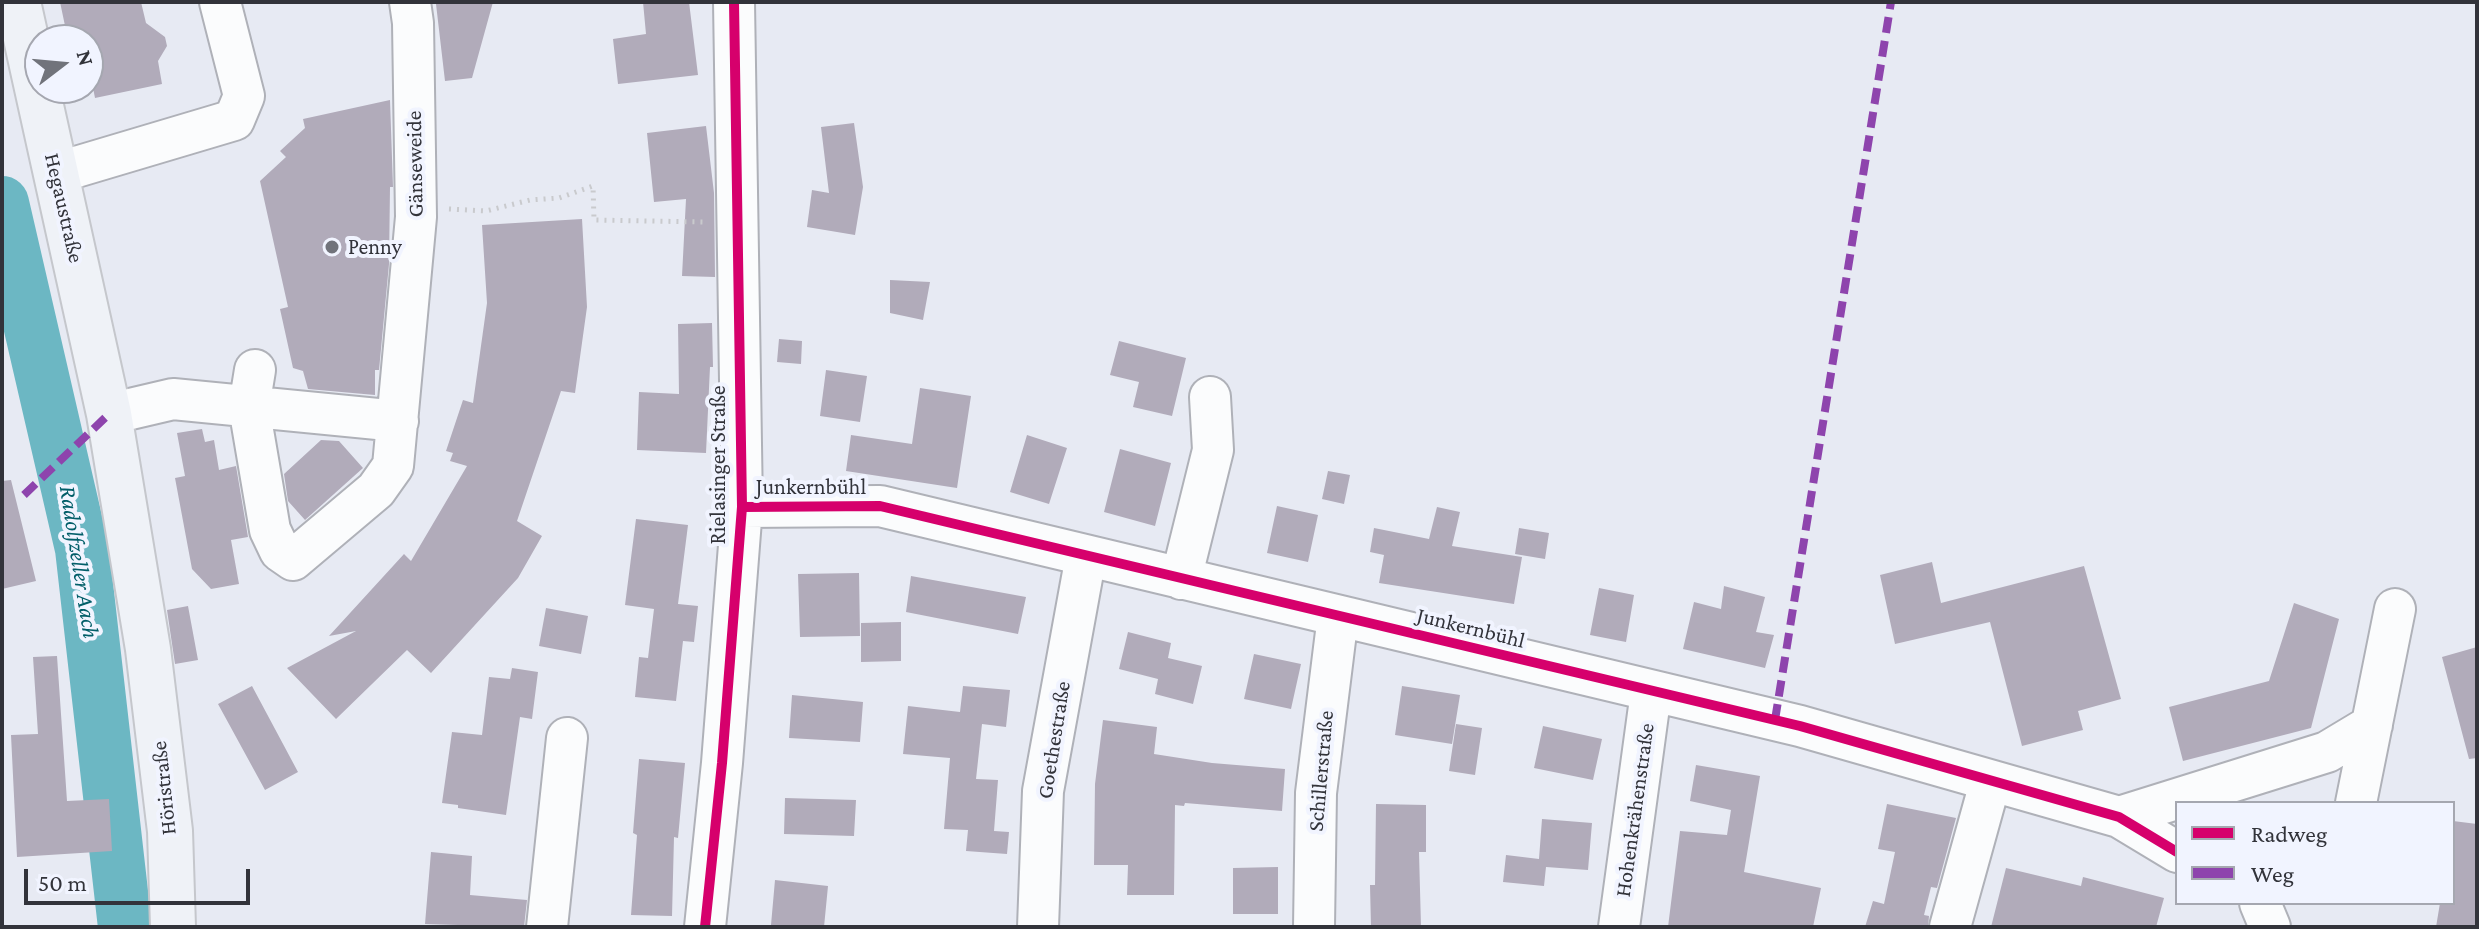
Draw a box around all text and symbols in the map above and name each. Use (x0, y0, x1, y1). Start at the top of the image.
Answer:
north arrow (24, 24, 104, 104)
text: N (72, 47, 100, 68)
street label: Gänseweide (401, 110, 429, 218)
street label: Hegaustraße (39, 151, 89, 265)
place label: Penny (348, 234, 402, 260)
marker: Penny (323, 238, 341, 256)
street label: Rielasinger Straße (705, 386, 731, 544)
street label: Junkernbühl (756, 474, 866, 500)
water label: Radolfzeller Aach (53, 483, 105, 641)
street label: Junkernbühl (1414, 602, 1528, 654)
street label: Goethestraße (1032, 679, 1076, 801)
street label: Schillerstraße (1303, 709, 1339, 833)
street label: Hohenkrähenstraße (1610, 721, 1660, 899)
street label: Höristraße (146, 740, 182, 836)
legend (2175, 801, 2455, 905)
text: Radweg (2251, 820, 2327, 847)
scale bar (28, 853, 254, 903)
text: Weg (2251, 860, 2294, 887)
text: 50 m (38, 869, 87, 896)

